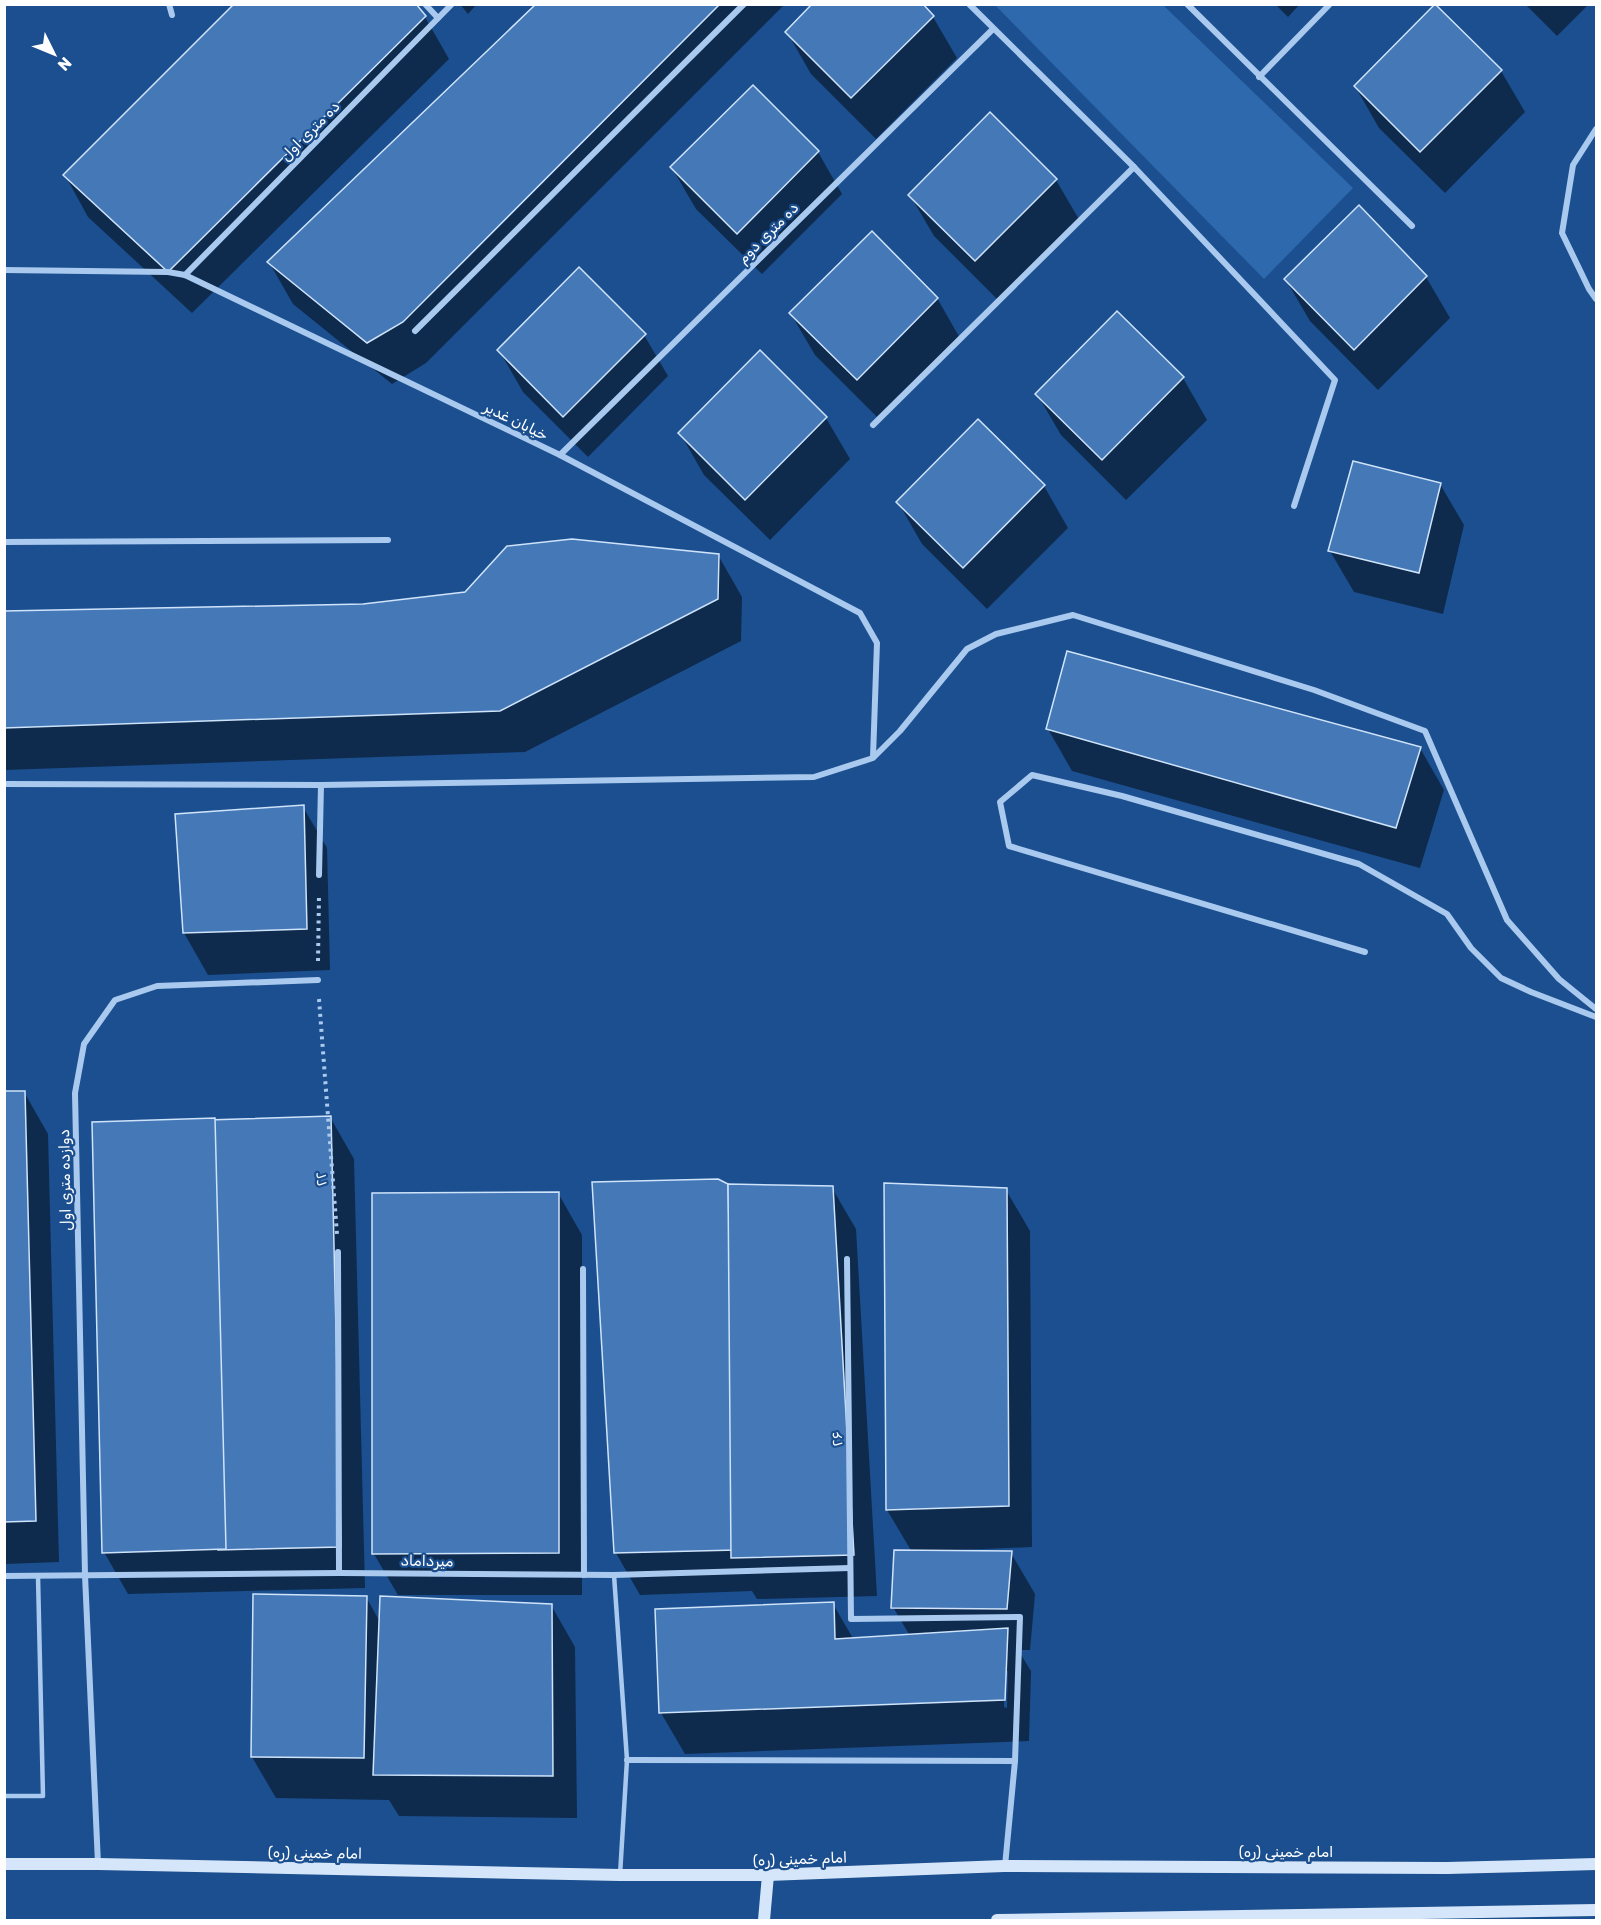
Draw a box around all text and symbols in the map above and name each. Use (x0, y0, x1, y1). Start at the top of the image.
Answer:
north arrow (24, 24, 84, 84)
text: N (54, 53, 75, 75)
street label: ده متری اول (276, 97, 344, 165)
street label: ده متری دوم (734, 199, 803, 268)
street label: خیابان غدیر (480, 397, 551, 444)
street label: دوازده متری اول (55, 1129, 76, 1231)
street label: ۲۲ (312, 1171, 330, 1187)
street label: ۲۶ (828, 1431, 846, 1447)
street label: میرداماد (400, 1552, 454, 1570)
street label: امام خمینی (ره) (268, 1843, 362, 1864)
street label: امام خمینی (ره) (1239, 1843, 1333, 1862)
street label: امام خمینی (ره) (752, 1848, 848, 1871)

